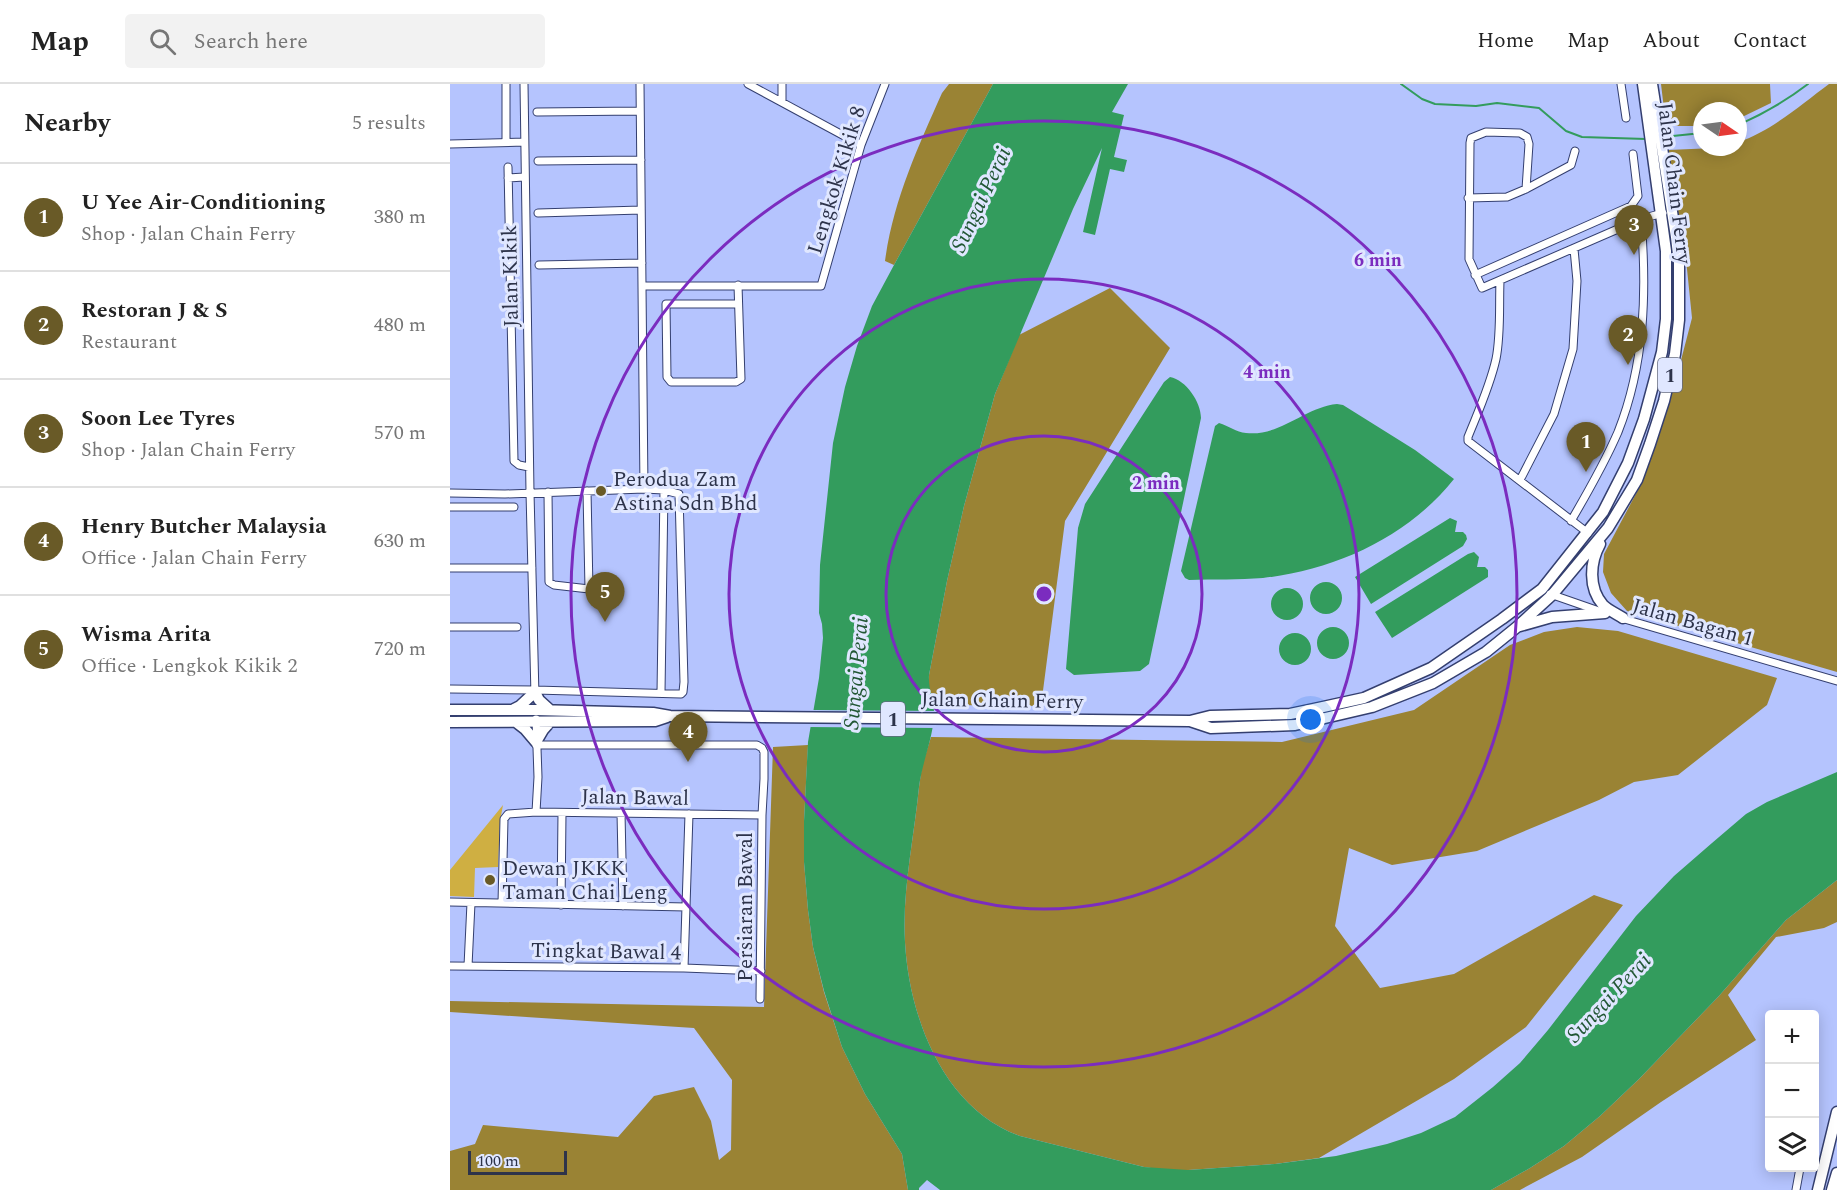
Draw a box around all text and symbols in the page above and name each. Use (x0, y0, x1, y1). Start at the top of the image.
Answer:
search box (125, 14, 545, 68)
text: Map (30, 20, 89, 63)
icon: search (146, 25, 179, 58)
text: Search here (194, 25, 308, 58)
text: Home (1477, 25, 1534, 57)
text: Map (1567, 25, 1609, 57)
text: About (1642, 25, 1700, 57)
text: Contact (1733, 25, 1807, 57)
street label: Jalan Chain Ferry (1648, 101, 1700, 267)
street label: Lengkok Kikik 8 (799, 102, 875, 258)
north arrow (1693, 102, 1747, 156)
text: Nearby (24, 103, 110, 143)
text: 5 results (352, 108, 426, 138)
water label: Sungai Perai (943, 141, 1020, 258)
text: U Yee Air-Conditioning (81, 186, 326, 219)
text: 1 (38, 202, 49, 232)
text: 380 m (374, 202, 426, 232)
pin: 3 (1614, 206, 1654, 255)
text: Shop · Jalan Chain Ferry (81, 219, 295, 249)
street label: Jalan Kikik (494, 224, 528, 328)
text: 6 min (1354, 247, 1402, 274)
text: Restoran J & S (81, 294, 227, 327)
text: 2 (38, 310, 49, 340)
text: 480 m (374, 310, 426, 340)
pin: 2 (1608, 316, 1648, 365)
text: Restaurant (81, 327, 177, 357)
road number: 1 (1658, 358, 1682, 392)
text: 4 min (1243, 359, 1291, 386)
text: Soon Lee Tyres (81, 402, 235, 435)
text: 3 (38, 418, 49, 448)
text: 570 m (374, 418, 426, 448)
pin: 1 (1566, 422, 1606, 472)
text: Shop · Jalan Chain Ferry (81, 435, 295, 465)
place label: Perodua Zam Astina Sdn Bhd (613, 464, 757, 520)
text: 2 min (1132, 470, 1180, 497)
marker: Perodua Zam Astina Sdn Bhd (594, 484, 608, 498)
text: Henry Butcher Malaysia (81, 510, 327, 543)
text: 4 (38, 526, 49, 556)
text: 630 m (374, 526, 426, 556)
text: Office · Jalan Chain Ferry (81, 543, 306, 573)
pin: 5 (586, 572, 624, 622)
centre of rings (1034, 584, 1054, 604)
street label: Jalan Bagan 1 (1628, 590, 1757, 656)
water label: Sungai Perai (835, 615, 878, 731)
text: Wisma Arita (81, 618, 211, 651)
text: 5 (38, 634, 49, 664)
text: 720 m (374, 634, 426, 664)
text: Office · Lengkok Kikik 2 (81, 651, 297, 681)
street label: Jalan Chain Ferry (920, 684, 1084, 718)
road number: 1 (881, 702, 905, 736)
your location (1296, 705, 1325, 734)
pin: 4 (668, 712, 708, 762)
street label: Jalan Bawal (581, 781, 689, 815)
street label: Persiaran Bawal (730, 832, 762, 982)
place label: Dewan JKKK Taman Chai Leng (502, 853, 668, 909)
marker: Dewan JKKK Taman Chai Leng (483, 873, 497, 887)
street label: Tingkat Bawal 4 (530, 935, 682, 969)
water label: Sungai Perai (1558, 945, 1660, 1051)
map controls (1765, 1010, 1819, 1172)
button: + (1765, 1010, 1819, 1064)
button: − (1765, 1064, 1819, 1118)
button: layers (1765, 1118, 1819, 1172)
scale bar (468, 1148, 567, 1176)
text: 100 m (477, 1149, 519, 1173)

